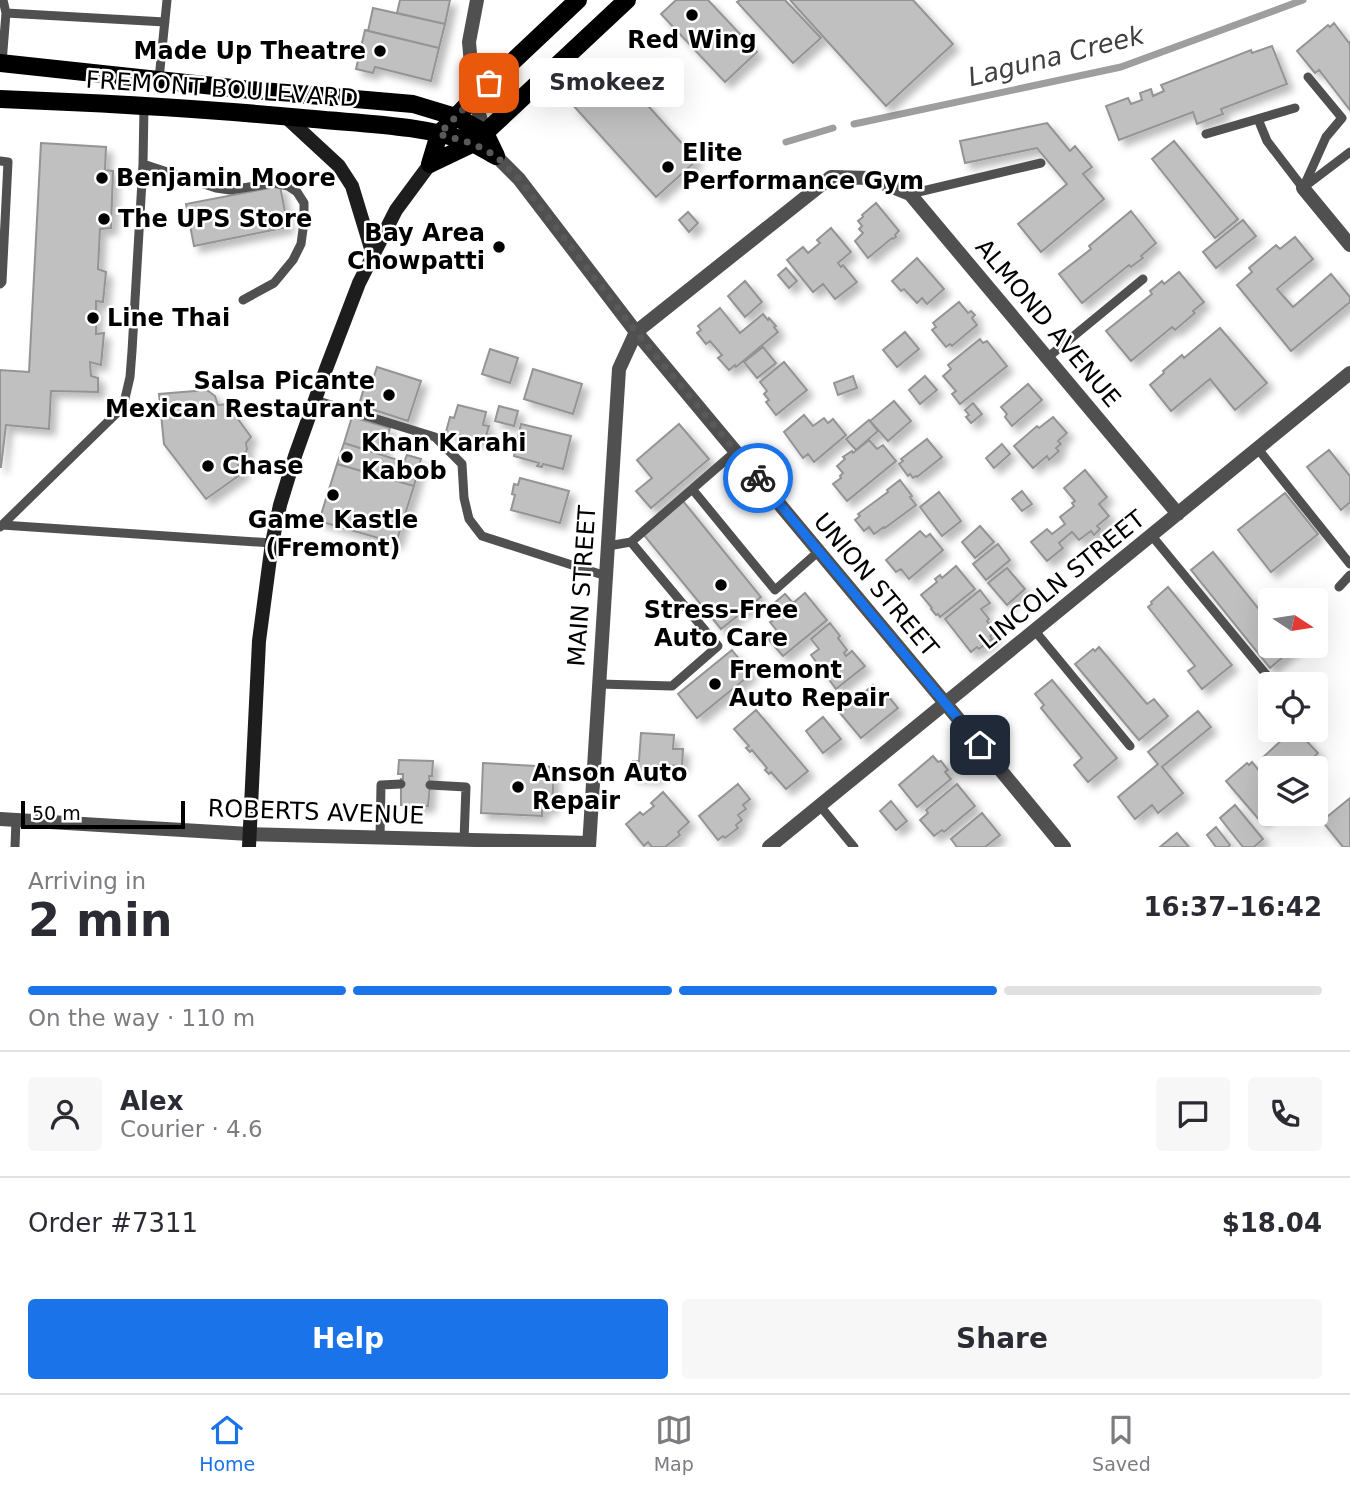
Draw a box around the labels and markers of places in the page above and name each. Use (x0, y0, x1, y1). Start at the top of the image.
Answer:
marker: Red Wing (684, 7, 700, 23)
place label: Red Wing (627, 26, 757, 54)
place label: Made Up Theatre (134, 37, 366, 65)
marker: Made Up Theatre (372, 43, 388, 59)
pin (459, 53, 519, 113)
callout: Smokeez (531, 58, 685, 108)
place label: Elite Performance Gym (682, 139, 924, 195)
marker: Elite Performance Gym (660, 159, 676, 175)
place label: Benjamin Moore (116, 164, 336, 192)
marker: Benjamin Moore (94, 170, 110, 186)
place label: The UPS Store (118, 205, 312, 233)
marker: The UPS Store (96, 211, 112, 227)
place label: Bay Area Chowpatti (347, 219, 485, 275)
marker: Bay Area Chowpatti (491, 239, 507, 255)
place label: Line Thai (107, 304, 230, 332)
marker: Line Thai (85, 310, 101, 326)
place label: Salsa Picante Mexican Restaurant (105, 367, 375, 423)
marker: Salsa Picante Mexican Restaurant (381, 387, 397, 403)
place label: Khan Karahi Kabob (361, 429, 526, 485)
marker: Khan Karahi Kabob (339, 449, 355, 465)
place label: Chase (222, 452, 303, 480)
marker: Chase (200, 458, 216, 474)
marker: Game Kastle (Fremont) (325, 487, 341, 503)
place label: Game Kastle (Fremont) (248, 506, 418, 562)
marker: Stress-Free Auto Care (713, 577, 729, 593)
place label: Stress-Free Auto Care (644, 596, 798, 652)
place label: Fremont Auto Repair (729, 656, 889, 712)
marker: Fremont Auto Repair (707, 676, 723, 692)
pin (950, 715, 1010, 775)
place label: Anson Auto Repair (532, 759, 688, 815)
marker: Anson Auto Repair (510, 779, 526, 795)

